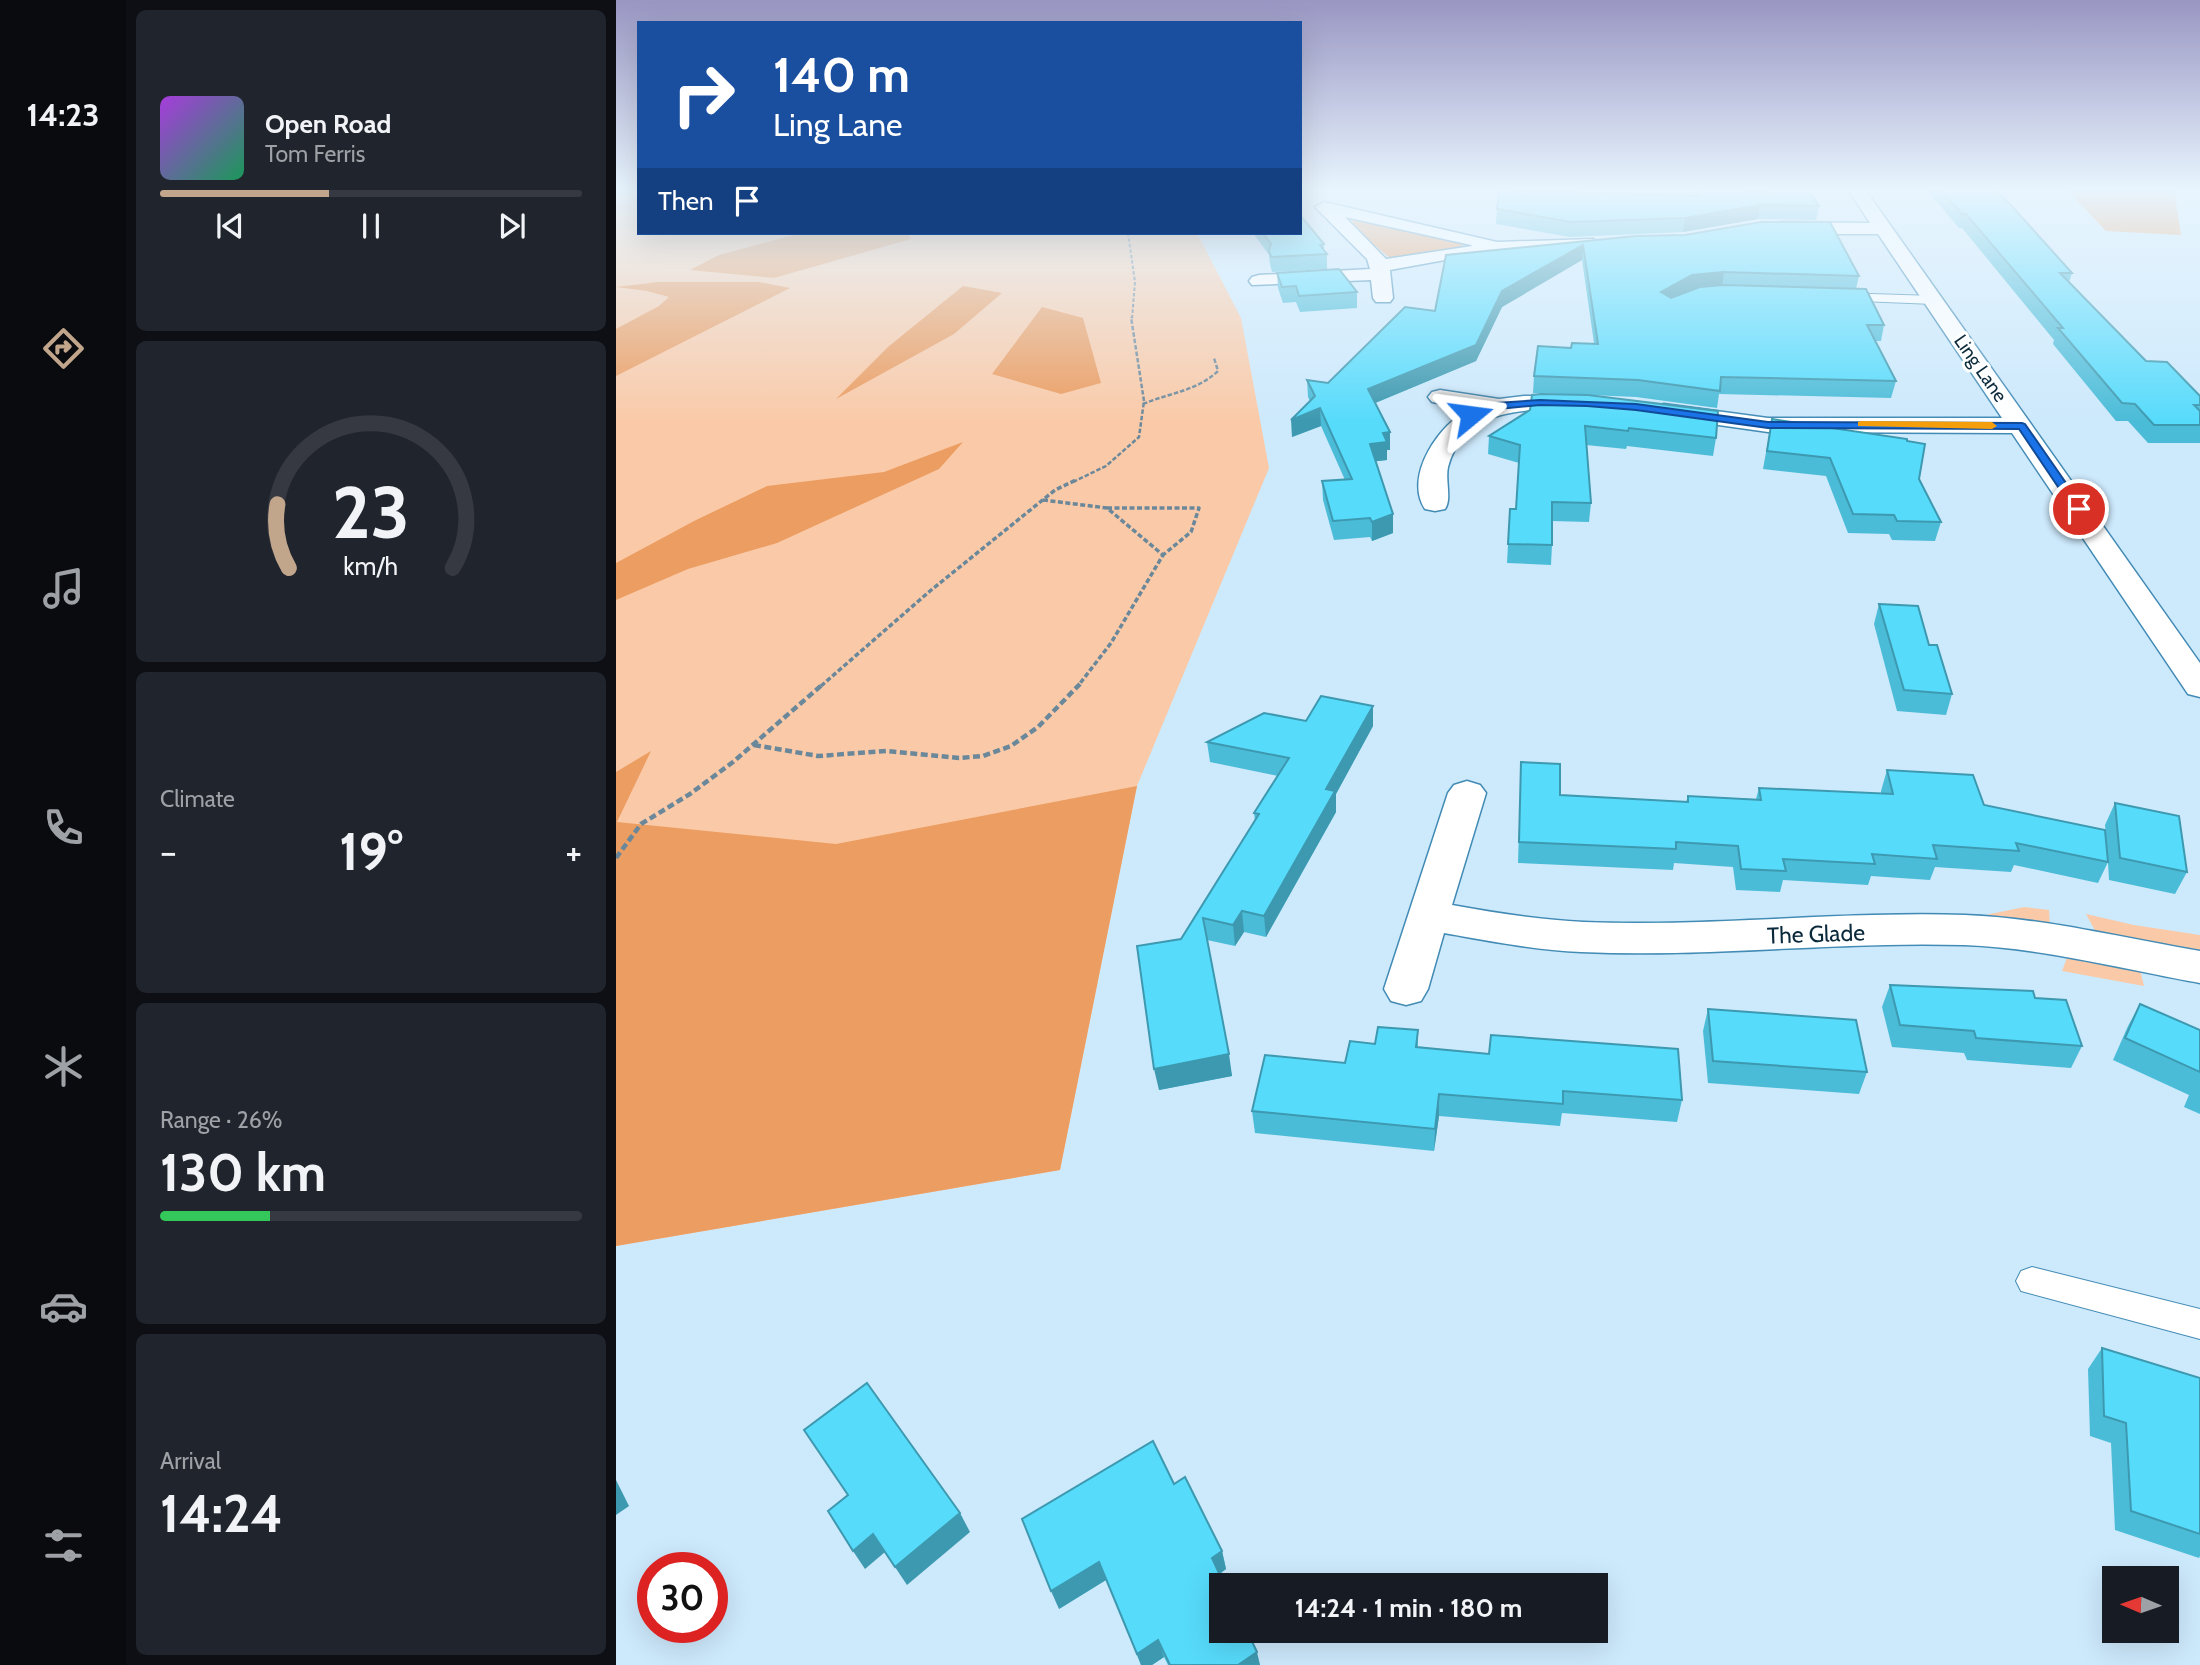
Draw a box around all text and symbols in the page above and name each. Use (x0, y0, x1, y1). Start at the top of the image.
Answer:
text: 140 m (773, 45, 910, 104)
icon: right (658, 49, 749, 140)
text: 14:23 (27, 95, 99, 134)
text: Ling Lane (773, 105, 903, 144)
text: Open Road (265, 108, 391, 140)
text: Tom Ferris (265, 140, 365, 168)
icon: arrive (728, 182, 766, 220)
text: Then (658, 185, 714, 217)
icon: previous (211, 207, 249, 245)
icon: pause (352, 207, 390, 245)
icon: next (493, 207, 531, 245)
icon: directions (39, 324, 88, 373)
street label: Ling Lane (1949, 330, 2012, 407)
position arrow (1434, 378, 1508, 452)
text: 23 (332, 468, 410, 556)
pin (2049, 479, 2109, 539)
icon: arrive (2060, 490, 2098, 528)
text: km/h (344, 550, 398, 580)
icon: music (39, 564, 88, 613)
text: Climate (160, 785, 235, 813)
icon: phone (39, 803, 88, 852)
text: 19° (339, 820, 403, 883)
text: − (160, 828, 177, 875)
text: + (565, 828, 582, 875)
street label: The Glade (1767, 918, 1866, 950)
icon: climate (39, 1042, 88, 1091)
text: Range · 26% (160, 1106, 283, 1134)
text: 130 km (160, 1141, 326, 1204)
icon: car (39, 1282, 88, 1331)
text: Arrival (160, 1447, 221, 1475)
text: 14:24 (160, 1482, 283, 1545)
icon: filters (39, 1521, 88, 1570)
speed limit sign: 30 (637, 1552, 728, 1643)
north arrow (2102, 1566, 2179, 1643)
map controls (2102, 1566, 2179, 1643)
text: 14:24 · 1 min · 180 m (1295, 1592, 1522, 1624)

